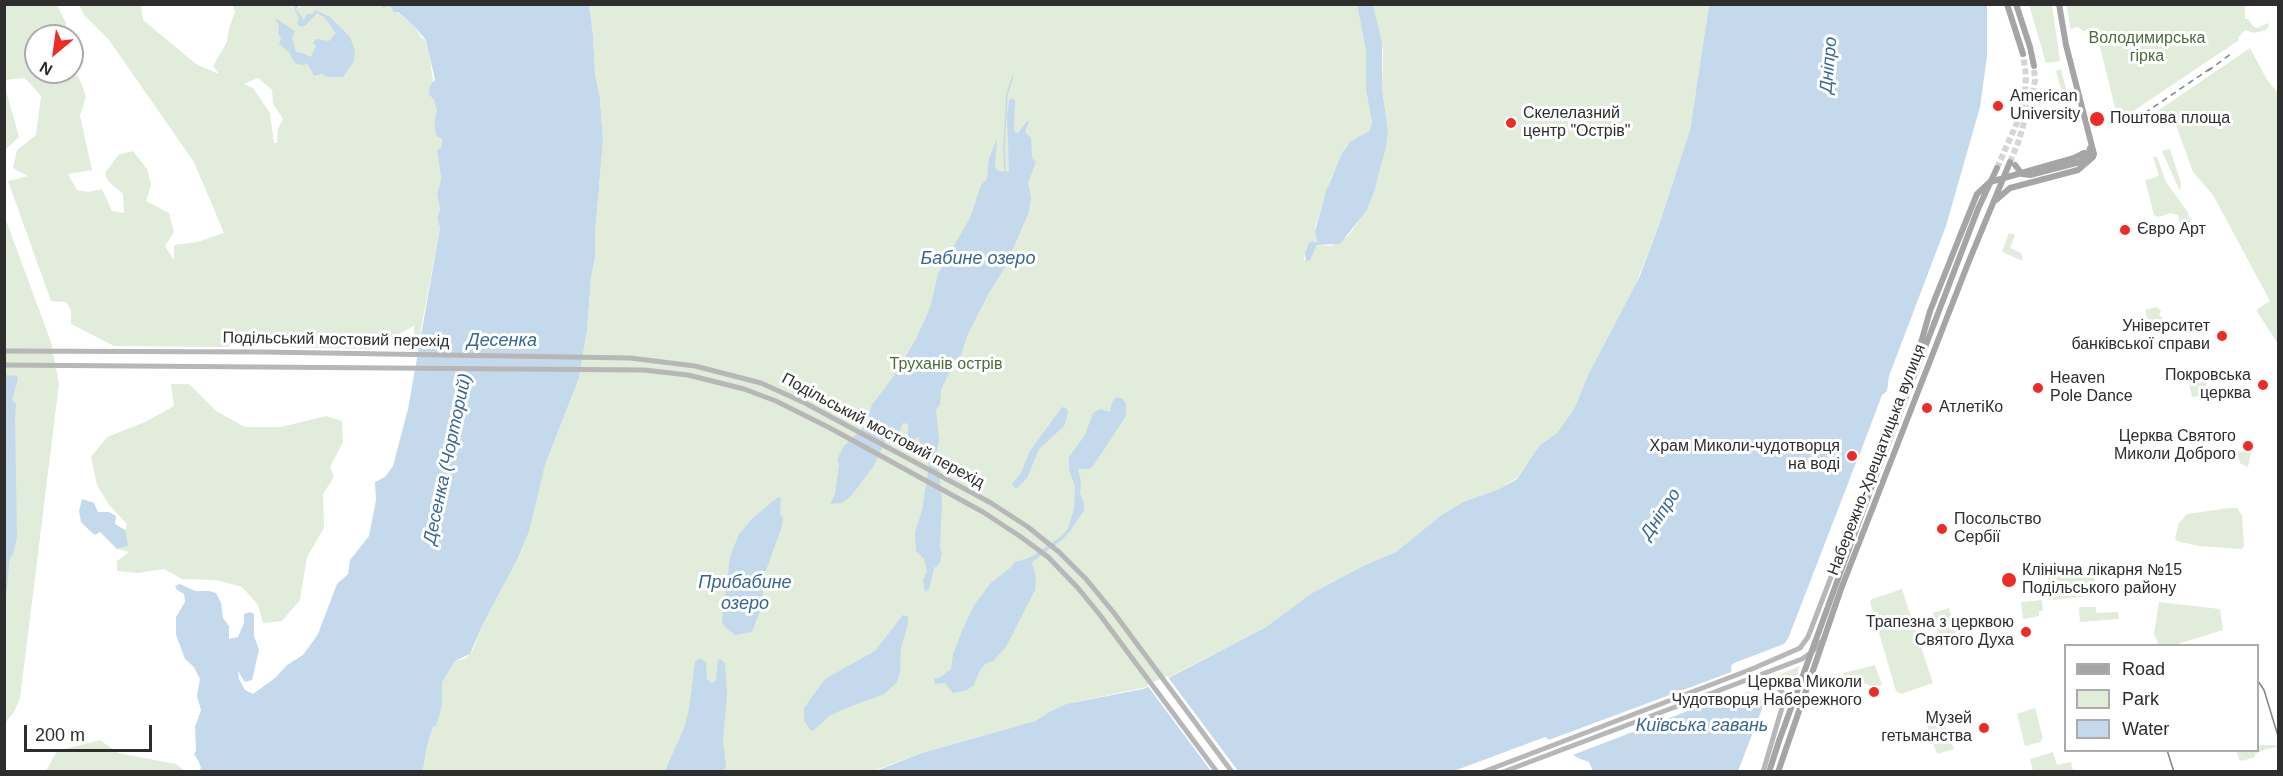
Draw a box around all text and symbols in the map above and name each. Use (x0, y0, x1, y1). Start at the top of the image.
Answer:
north arrow (24, 24, 84, 84)
park label: Володимирська гірка (2089, 29, 2205, 67)
water label: Дніпро (1816, 36, 1842, 94)
text: N (37, 58, 55, 79)
place label: American University (2010, 87, 2080, 125)
marker: American University (1991, 99, 2005, 113)
place label: Скелелазний центр "Острів" (1523, 104, 1630, 142)
place label: Поштова площа (2110, 109, 2230, 129)
marker: Поштова площа (2088, 110, 2106, 128)
marker: Скелелазний центр "Острів" (1504, 116, 1518, 130)
place label: Євро Арт (2137, 220, 2206, 240)
marker: Євро Арт (2118, 223, 2132, 237)
water label: Бабине озеро (921, 248, 1035, 270)
place label: Університет банківської справи (2071, 317, 2210, 355)
street label: Подільський мостовий перехід (222, 328, 450, 352)
marker: Університет банківської справи (2215, 329, 2229, 343)
water label: Десенка (467, 330, 537, 352)
street label: Набережно-Хрещатицька вулиця (1824, 342, 1930, 578)
park label: Труханів острів (890, 355, 1002, 375)
place label: Покровська церква (2165, 366, 2251, 404)
street label: Подільський мостовий перехід (778, 369, 988, 493)
place label: Heaven Pole Dance (2050, 369, 2133, 407)
water label: Десенка (Чорторий) (419, 372, 477, 546)
marker: Покровська церква (2256, 378, 2270, 392)
marker: Heaven Pole Dance (2031, 381, 2045, 395)
place label: АтлетіКо (1939, 398, 2003, 418)
marker: АтлетіКо (1920, 401, 1934, 415)
place label: Церква Святого Миколи Доброго (2114, 427, 2236, 465)
place label: Храм Миколи-чудотворця на воді (1650, 437, 1840, 475)
marker: Церква Святого Миколи Доброго (2241, 439, 2255, 453)
marker: Храм Миколи-чудотворця на воді (1845, 449, 1859, 463)
water label: Дніпро (1636, 485, 1686, 543)
place label: Посольство Сербії (1954, 510, 2041, 548)
marker: Посольство Сербії (1935, 522, 1949, 536)
place label: Клінічна лікарня №15 Подільського району (2022, 561, 2182, 599)
marker: Клінічна лікарня №15 Подільського району (2000, 571, 2018, 589)
water label: Прибабине озеро (698, 572, 792, 614)
place label: Трапезна з церквою Святого Духа (1866, 613, 2014, 651)
marker: Трапезна з церквою Святого Духа (2019, 625, 2033, 639)
legend (2064, 644, 2259, 752)
text: Road (2122, 659, 2165, 679)
place label: Церква Миколи Чудотворця Набережного (1671, 673, 1862, 711)
marker: Церква Миколи Чудотворця Набережного (1867, 685, 1881, 699)
text: Park (2122, 689, 2159, 709)
place label: Музей гетьманства (1881, 709, 1972, 747)
scale bar (27, 713, 154, 751)
water label: Київська гавань (1636, 715, 1768, 737)
text: Water (2122, 719, 2169, 739)
marker: Музей гетьманства (1977, 721, 1991, 735)
text: 200 m (35, 725, 85, 745)

